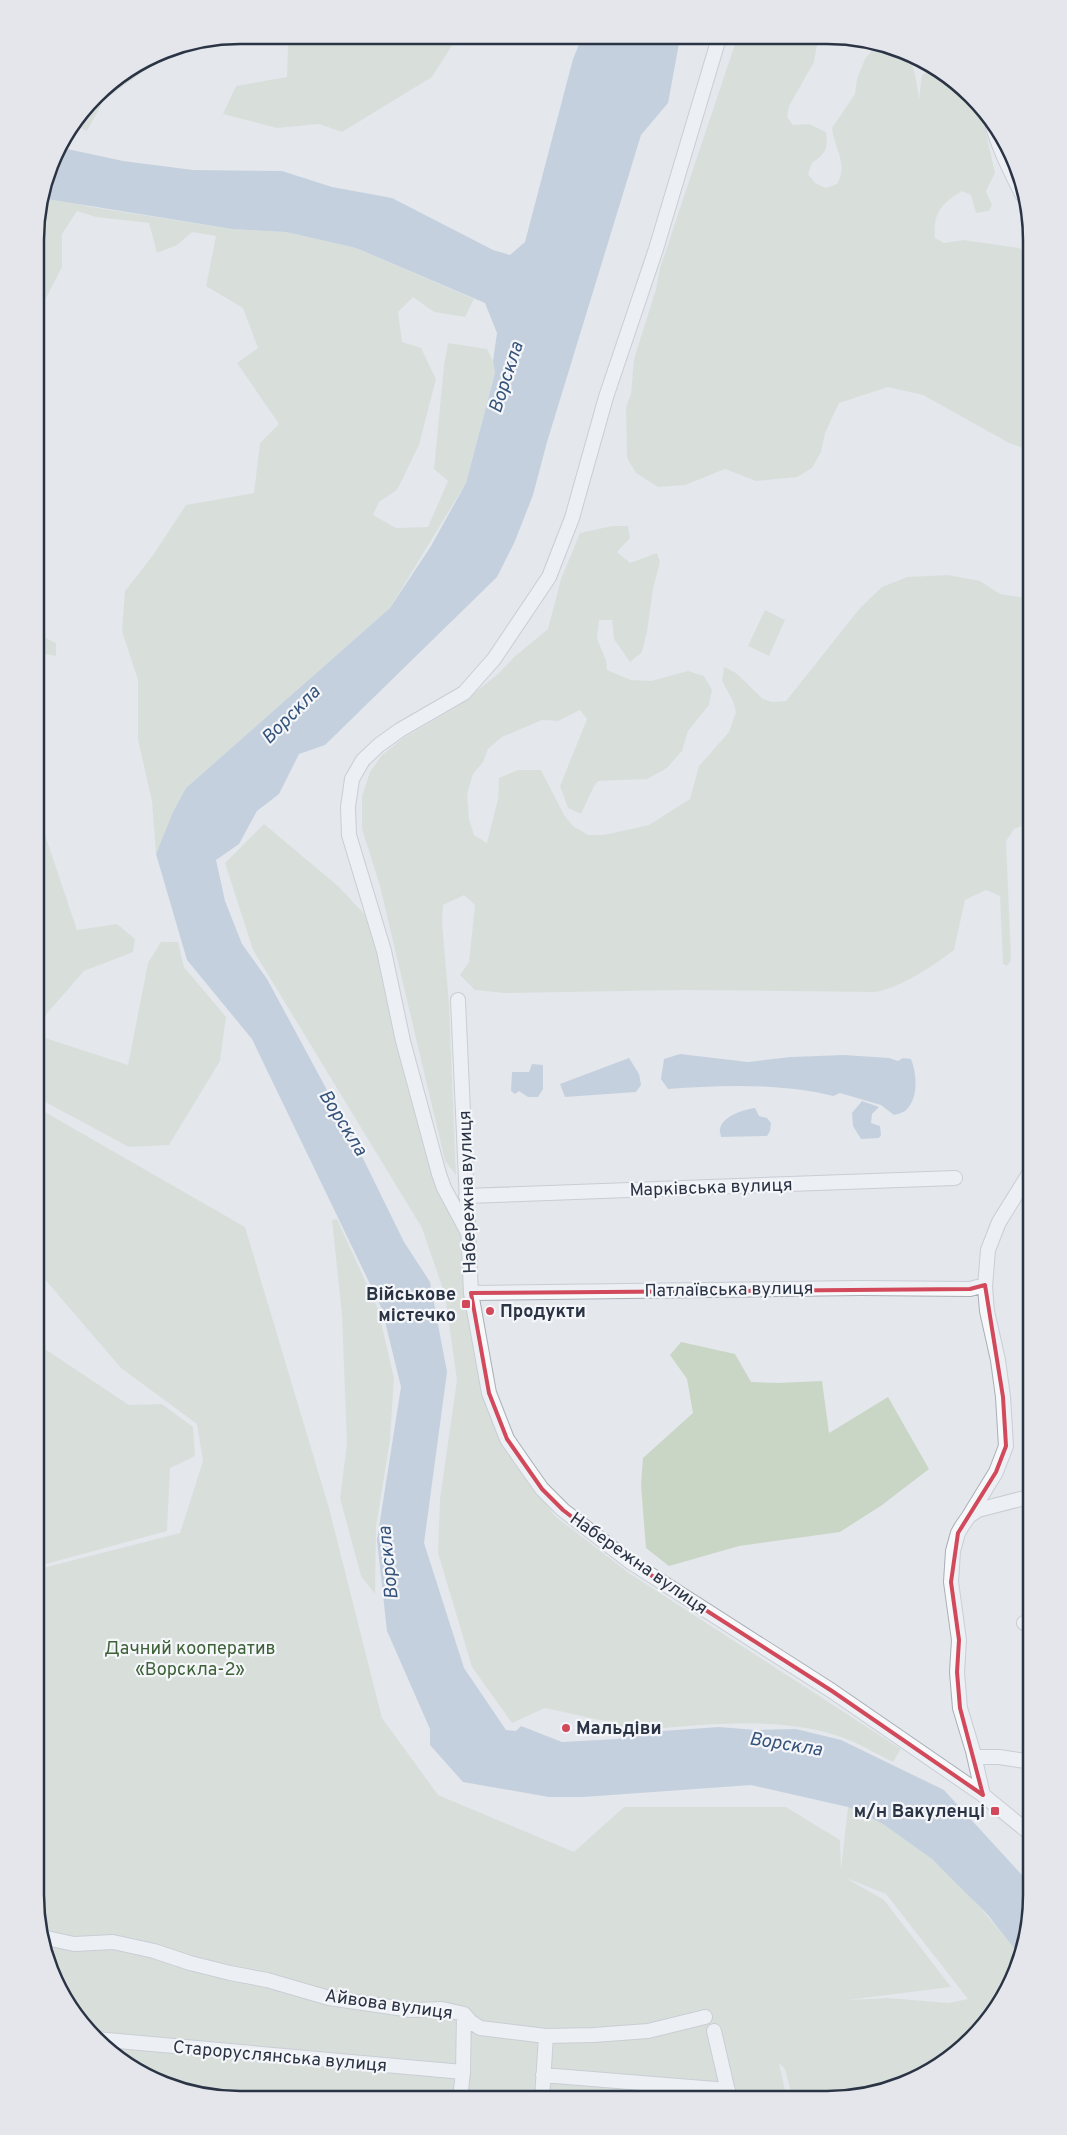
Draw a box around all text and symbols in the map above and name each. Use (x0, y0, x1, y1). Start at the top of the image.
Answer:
water label: Ворскла (484, 339, 530, 416)
water label: Ворскла (257, 681, 326, 750)
water label: Ворскла (313, 1085, 372, 1161)
street label: Набережна вулиця (454, 1110, 483, 1274)
street label: Марківська вулиця (629, 1174, 793, 1203)
street label: Патлаївська вулиця (644, 1278, 814, 1303)
place label: Військове містечко (366, 1284, 456, 1328)
marker: Військове містечко (460, 1298, 472, 1310)
place label: Продукти (500, 1301, 586, 1324)
marker: Продукти (484, 1305, 496, 1317)
street label: Набережна вулиця (565, 1508, 712, 1621)
water label: Ворскла (373, 1525, 405, 1601)
park label: Дачний кооператив «Ворскла-2» (104, 1638, 276, 1682)
place label: Мальдіви (576, 1718, 662, 1741)
marker: Мальдіви (560, 1722, 572, 1734)
water label: Ворскла (747, 1727, 824, 1763)
place label: м/н Вакуленці (854, 1801, 985, 1824)
marker: м/н Вакуленці (989, 1805, 1001, 1817)
street label: Айвова вулиця (323, 1985, 454, 2026)
street label: Староруслянська вулиця (172, 2037, 388, 2078)

